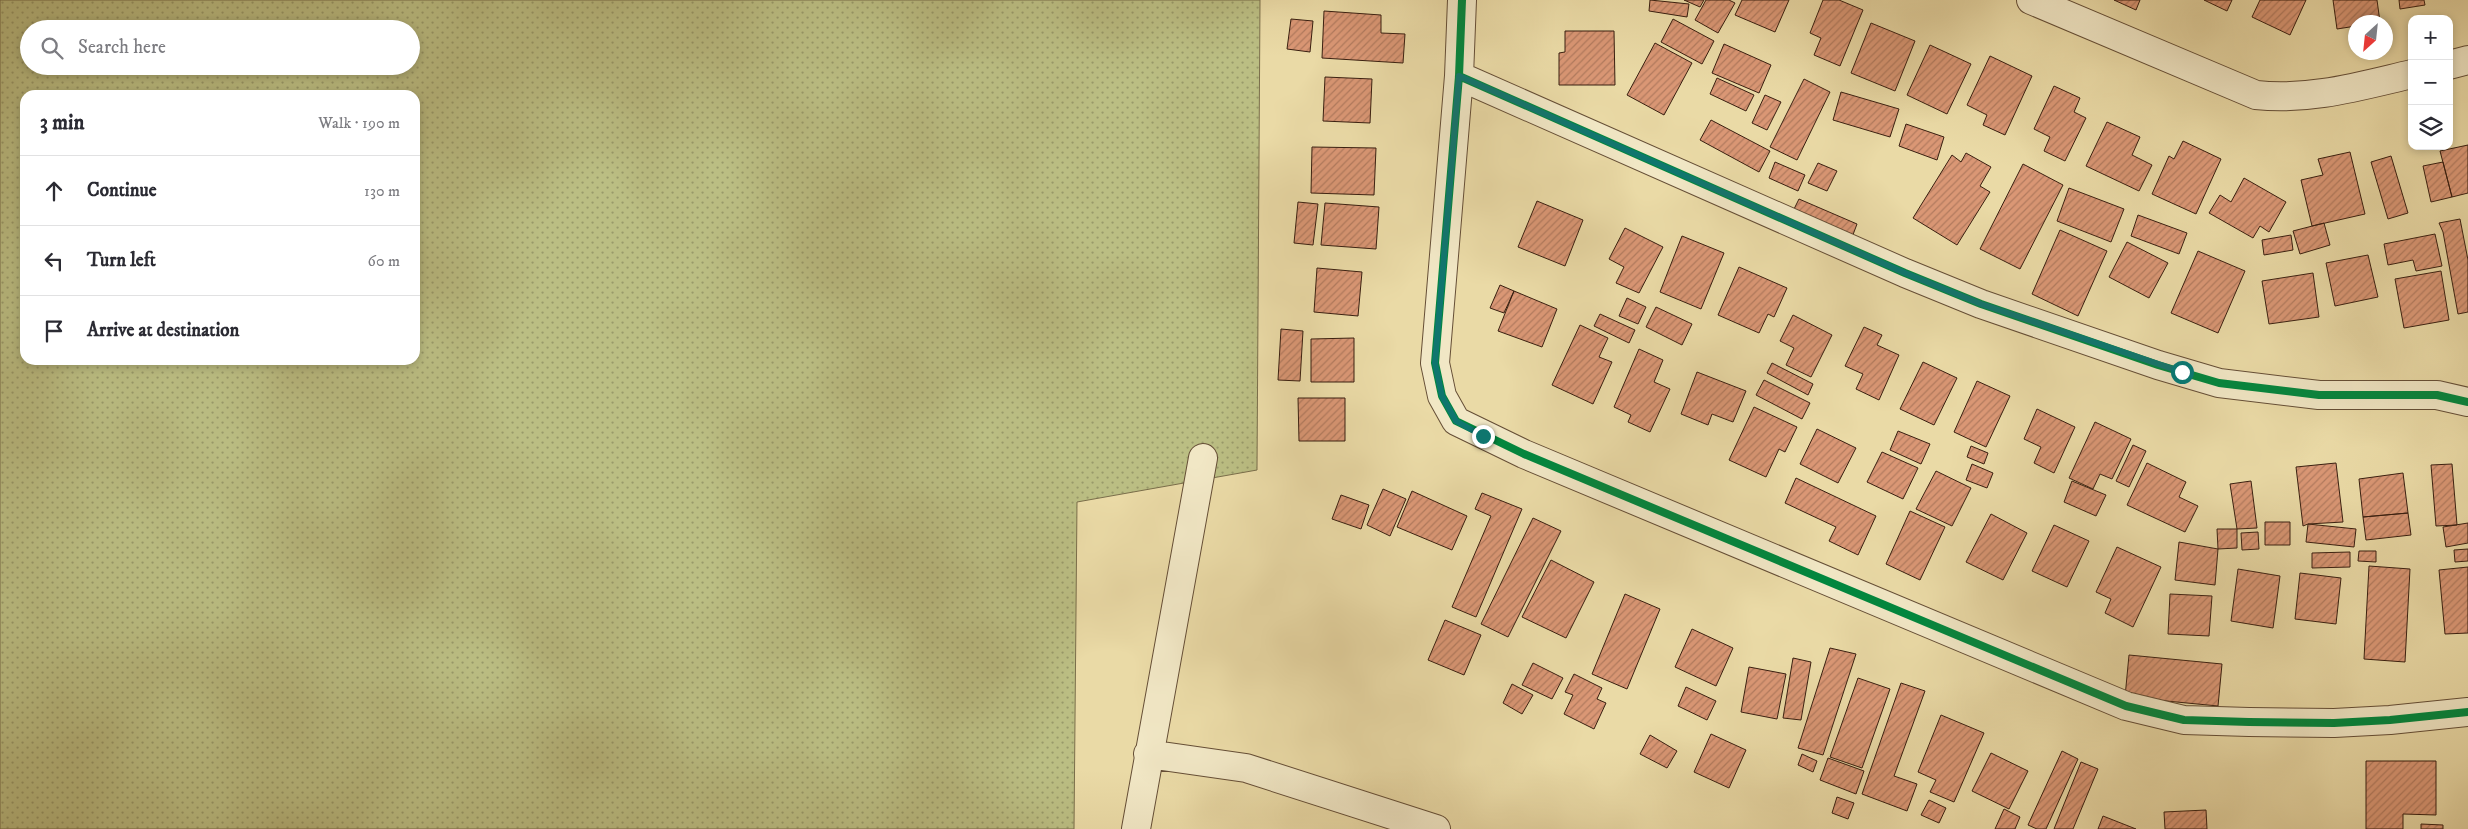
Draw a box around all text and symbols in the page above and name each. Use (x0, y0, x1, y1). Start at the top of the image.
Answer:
north arrow (2348, 15, 2393, 60)
map controls (2408, 15, 2453, 150)
button: + (2408, 15, 2453, 60)
search box (20, 20, 420, 75)
icon: search (38, 34, 66, 62)
text: Search here (78, 36, 166, 59)
button: − (2408, 60, 2453, 105)
button: layers (2408, 105, 2453, 150)
text: 3 min (40, 110, 85, 136)
text: Walk · 190 m (318, 113, 400, 133)
icon: ahead (40, 177, 68, 205)
text: Continue (87, 179, 157, 202)
text: 130 m (364, 181, 400, 201)
icon: left (40, 247, 68, 275)
text: Turn left (87, 249, 156, 272)
text: 60 m (368, 251, 400, 271)
icon: arrive (40, 317, 68, 345)
text: Arrive at destination (87, 319, 239, 342)
route start (2171, 361, 2194, 384)
route end (1472, 425, 1495, 448)

